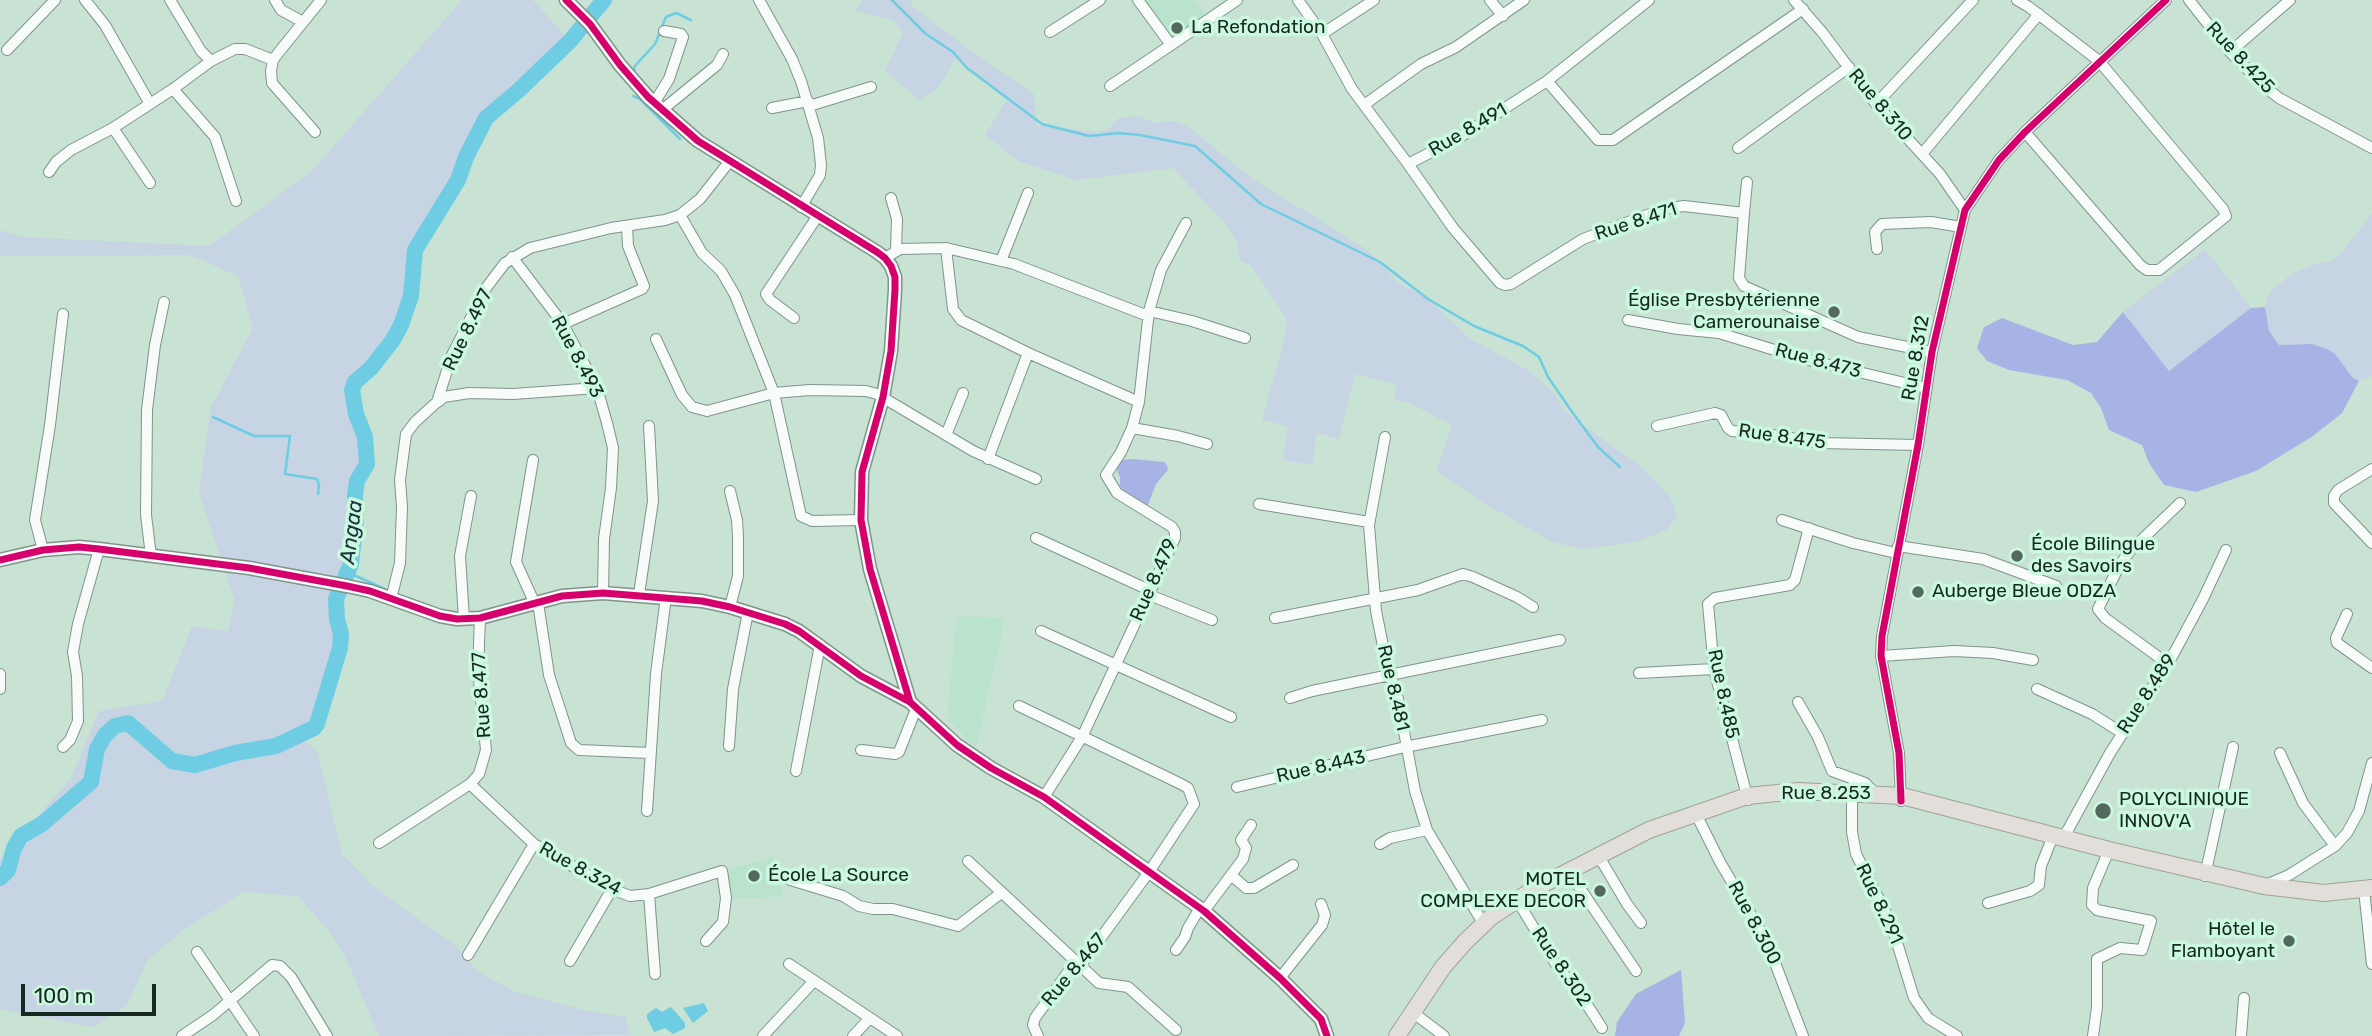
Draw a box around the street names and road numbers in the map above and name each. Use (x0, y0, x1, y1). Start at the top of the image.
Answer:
street label: Rue 8.425 (2201, 17, 2279, 99)
street label: Rue 8.310 (1843, 64, 1917, 146)
street label: Rue 8.491 (1425, 98, 1511, 162)
street label: Rue 8.471 (1592, 198, 1680, 246)
street label: Rue 8.497 (438, 285, 498, 375)
street label: Rue 8.493 (546, 312, 608, 402)
street label: Rue 8.312 (1897, 314, 1935, 402)
street label: Rue 8.473 (1772, 339, 1864, 383)
street label: Rue 8.475 (1737, 420, 1827, 454)
street label: Rue 8.479 (1126, 535, 1182, 625)
street label: Rue 8.481 (1372, 643, 1414, 733)
street label: Rue 8.485 (1702, 647, 1744, 741)
street label: Rue 8.489 (2113, 650, 2181, 738)
street label: Rue 8.477 (468, 651, 496, 739)
street label: Rue 8.443 (1274, 746, 1368, 788)
street label: Rue 8.253 (1781, 783, 1871, 805)
street label: Rue 8.324 (535, 837, 625, 901)
street label: Rue 8.291 (1850, 860, 1908, 948)
street label: Rue 8.300 (1722, 877, 1786, 969)
street label: Rue 8.302 (1526, 923, 1596, 1011)
street label: Rue 8.467 (1037, 929, 1111, 1011)

